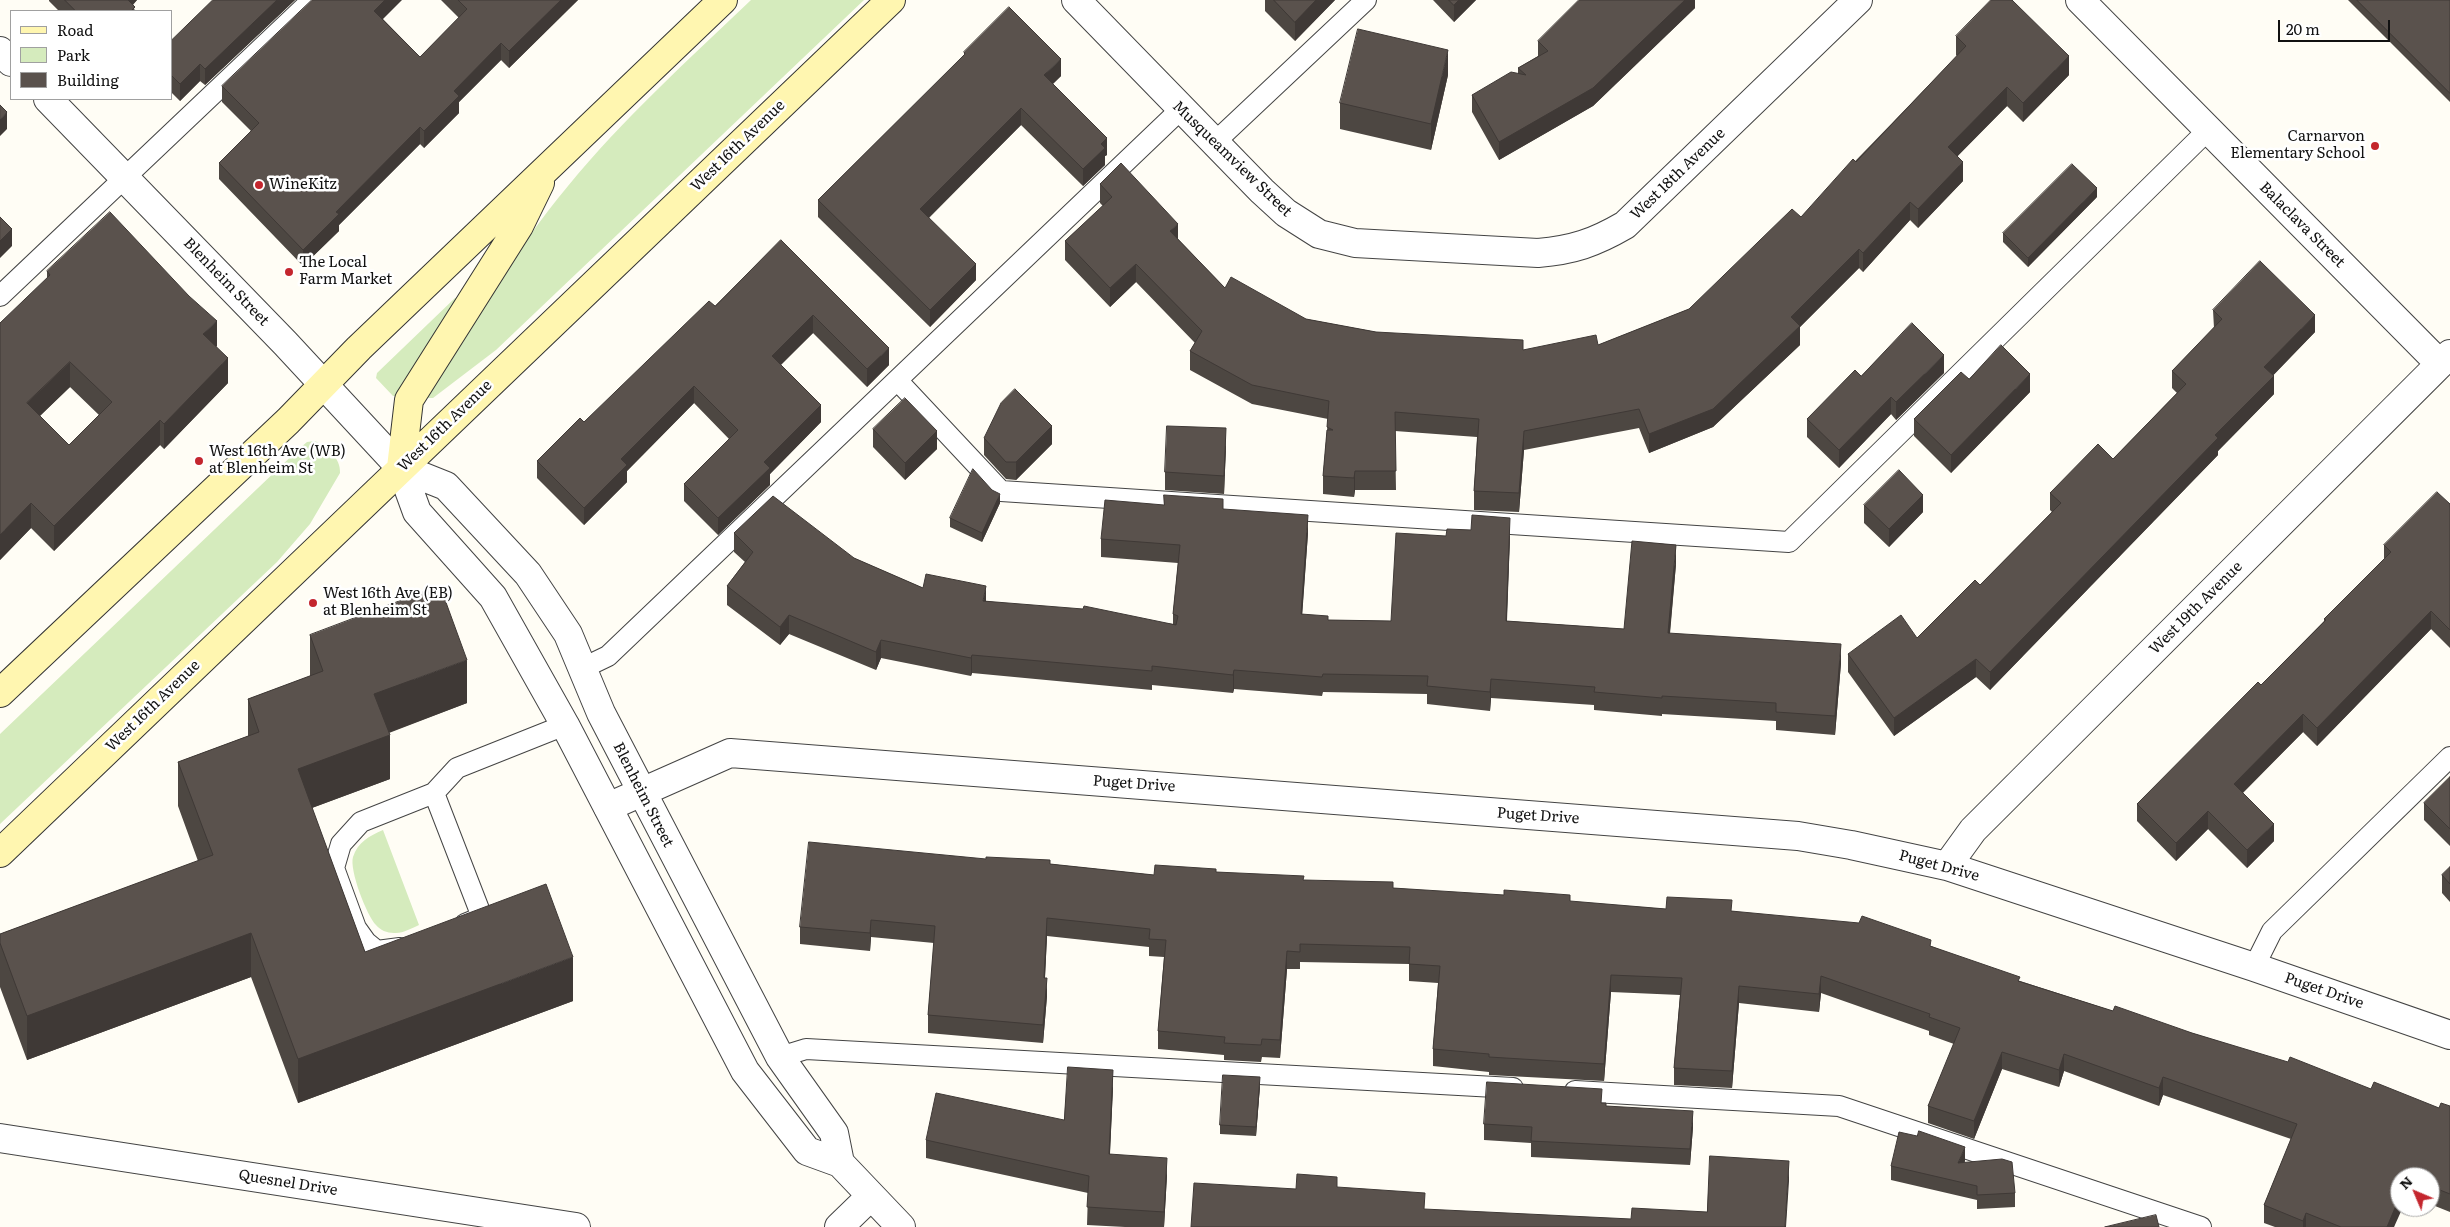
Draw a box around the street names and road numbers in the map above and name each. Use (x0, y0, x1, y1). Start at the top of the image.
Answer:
street label: West 16th Avenue (687, 96, 789, 196)
street label: Musqueamview Street (1169, 97, 1295, 221)
street label: West 18th Avenue (1627, 124, 1729, 224)
street label: Balaclava Street (2255, 178, 2349, 272)
street label: Blenheim Street (179, 234, 273, 330)
street label: West 16th Avenue (394, 376, 496, 476)
street label: West 19th Avenue (2146, 558, 2246, 658)
street label: West 16th Avenue (102, 656, 204, 756)
street label: Blenheim Street (609, 739, 677, 851)
street label: Puget Drive (1092, 772, 1176, 796)
street label: Puget Drive (1496, 804, 1580, 828)
street label: Puget Drive (1897, 847, 1981, 885)
street label: Puget Drive (2282, 969, 2366, 1013)
street label: Quesnel Drive (237, 1166, 339, 1200)

